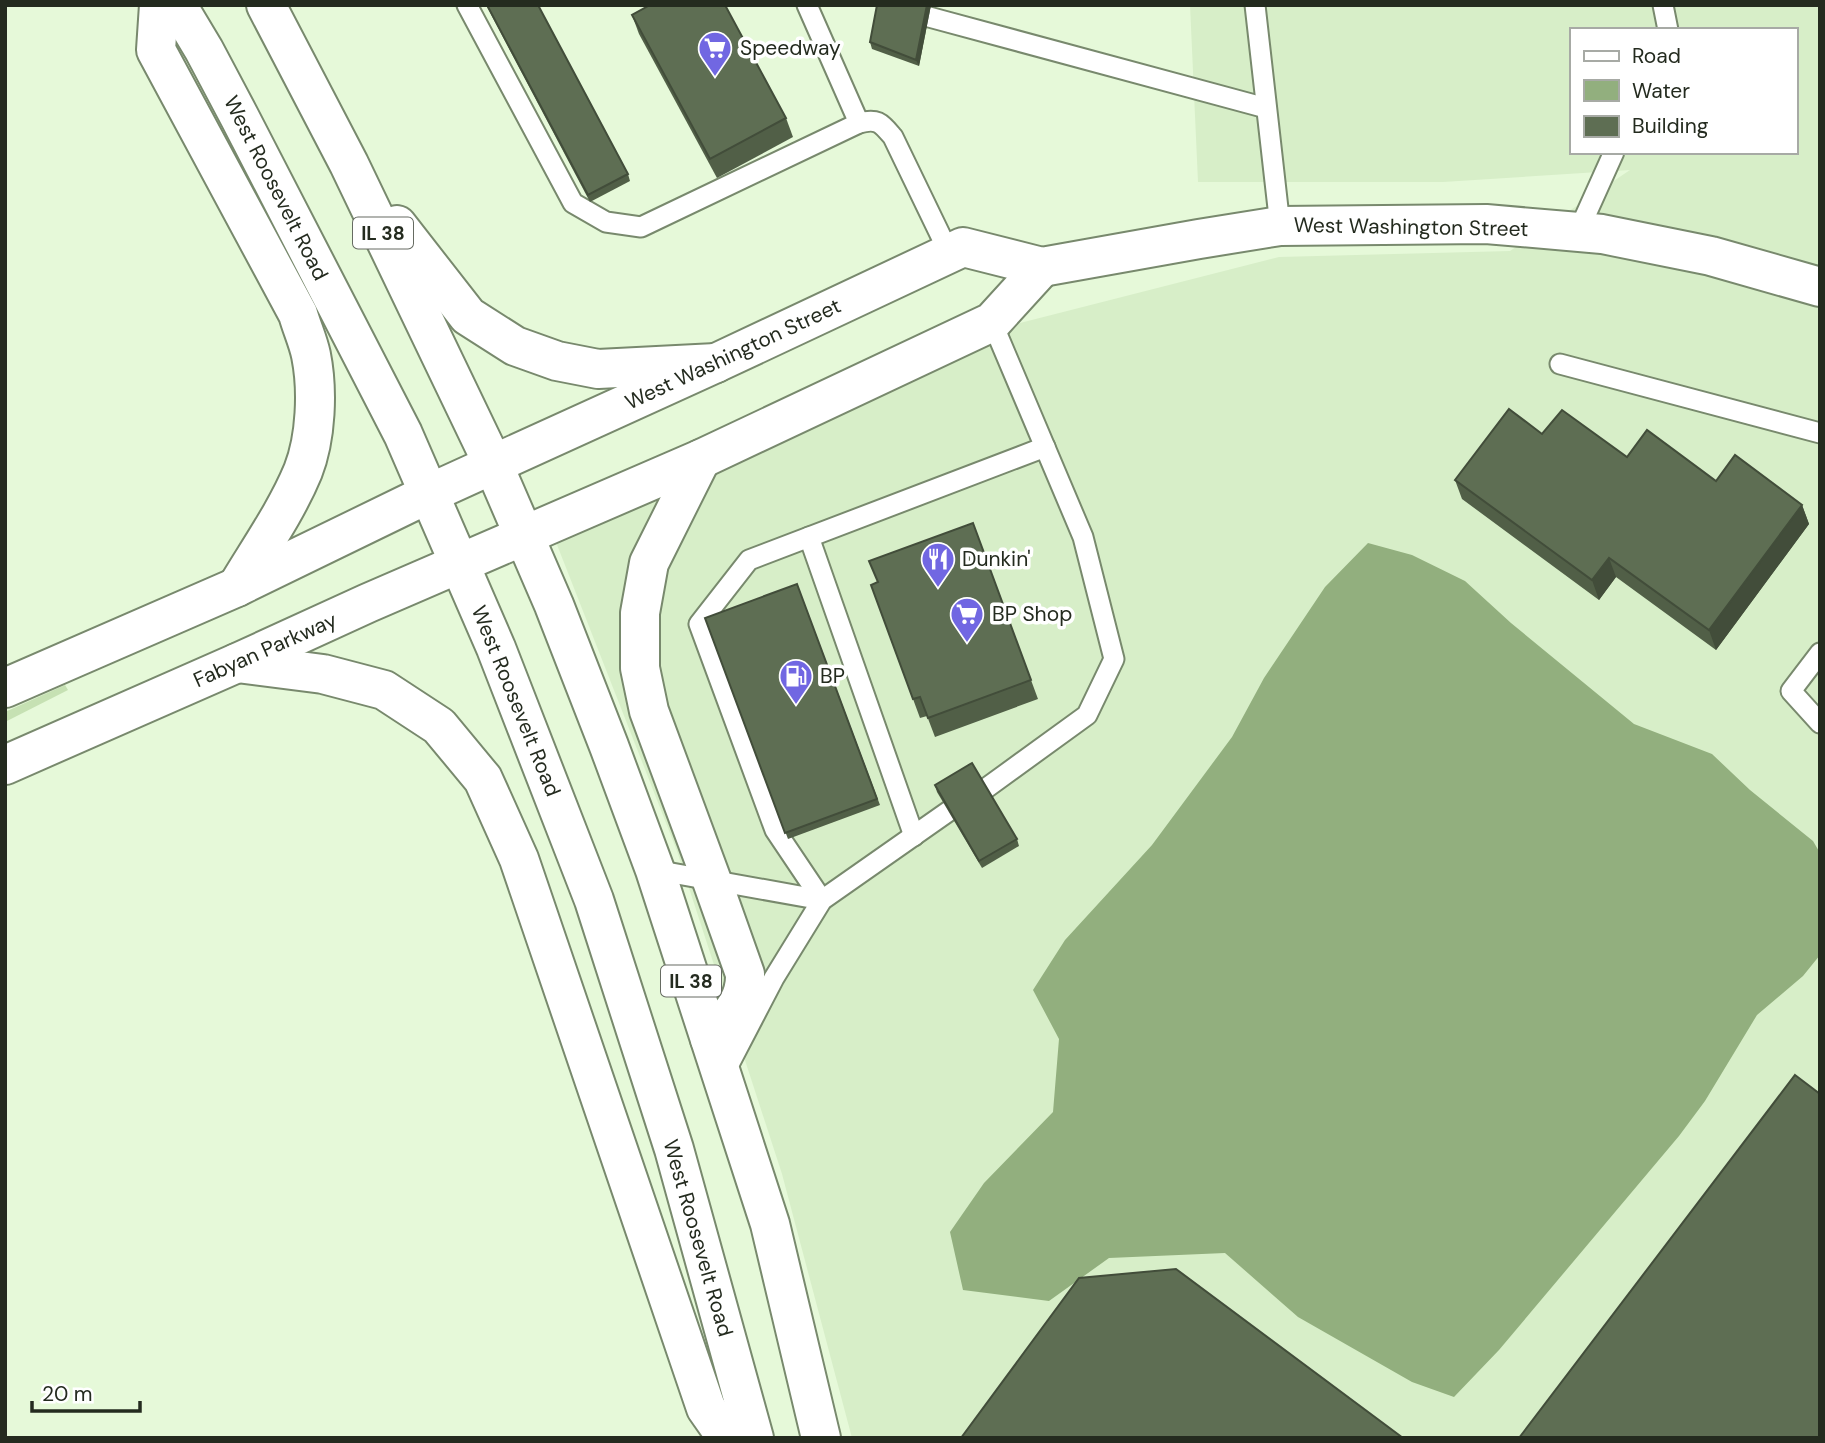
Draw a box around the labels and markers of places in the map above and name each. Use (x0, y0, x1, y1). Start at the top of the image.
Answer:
supermarket icon: Speedway (696, 29, 734, 78)
place label: Speedway (740, 34, 841, 62)
restaurant icon: Dunkin' (919, 540, 957, 589)
place label: Dunkin' (962, 545, 1031, 573)
supermarket icon: BP Shop (948, 595, 986, 644)
place label: BP Shop (992, 600, 1072, 628)
fuel station icon: BP (777, 657, 815, 706)
place label: BP (820, 662, 845, 690)

